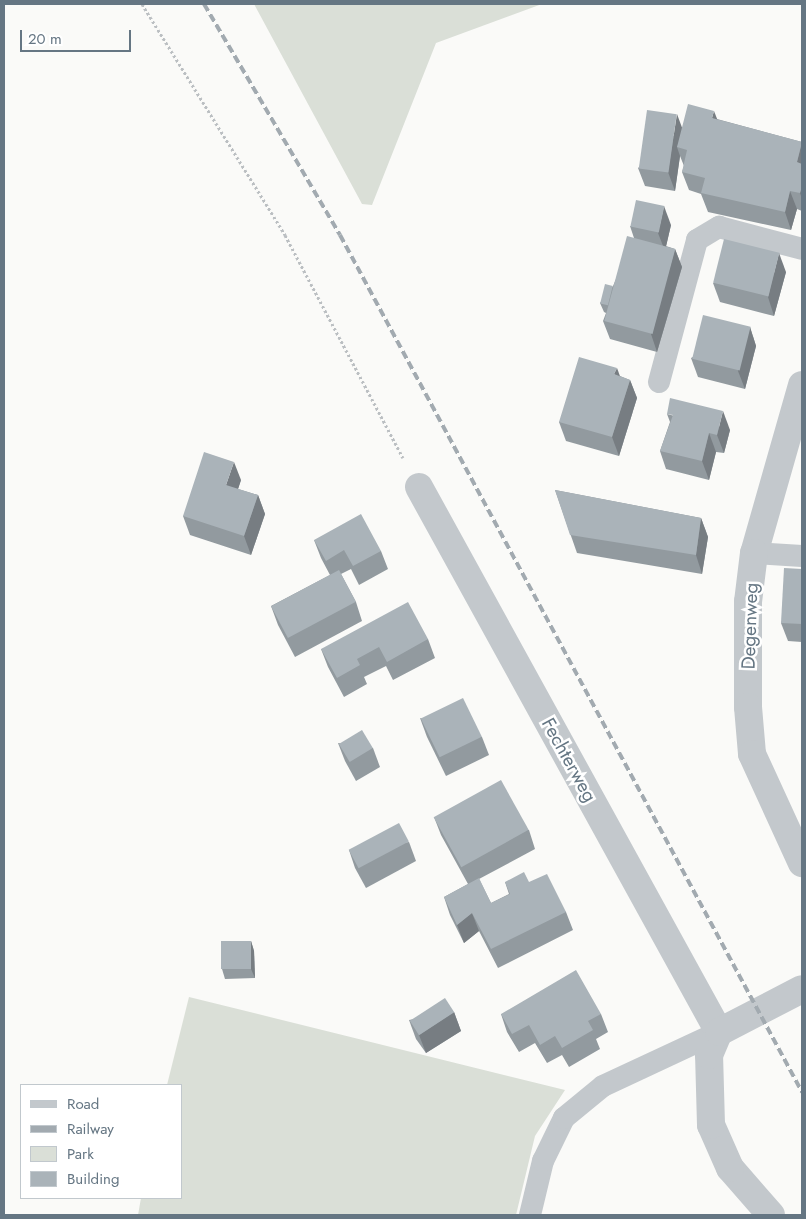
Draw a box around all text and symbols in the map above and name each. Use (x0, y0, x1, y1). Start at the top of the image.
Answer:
scale bar (22, 20, 134, 52)
text: 20 m (28, 28, 62, 50)
street label: Degenweg (737, 582, 763, 670)
street label: Fechterweg (537, 714, 601, 806)
legend (20, 1084, 182, 1199)
text: Road (67, 1093, 99, 1115)
text: Railway (67, 1118, 114, 1140)
text: Park (67, 1143, 94, 1165)
text: Building (67, 1168, 119, 1190)

